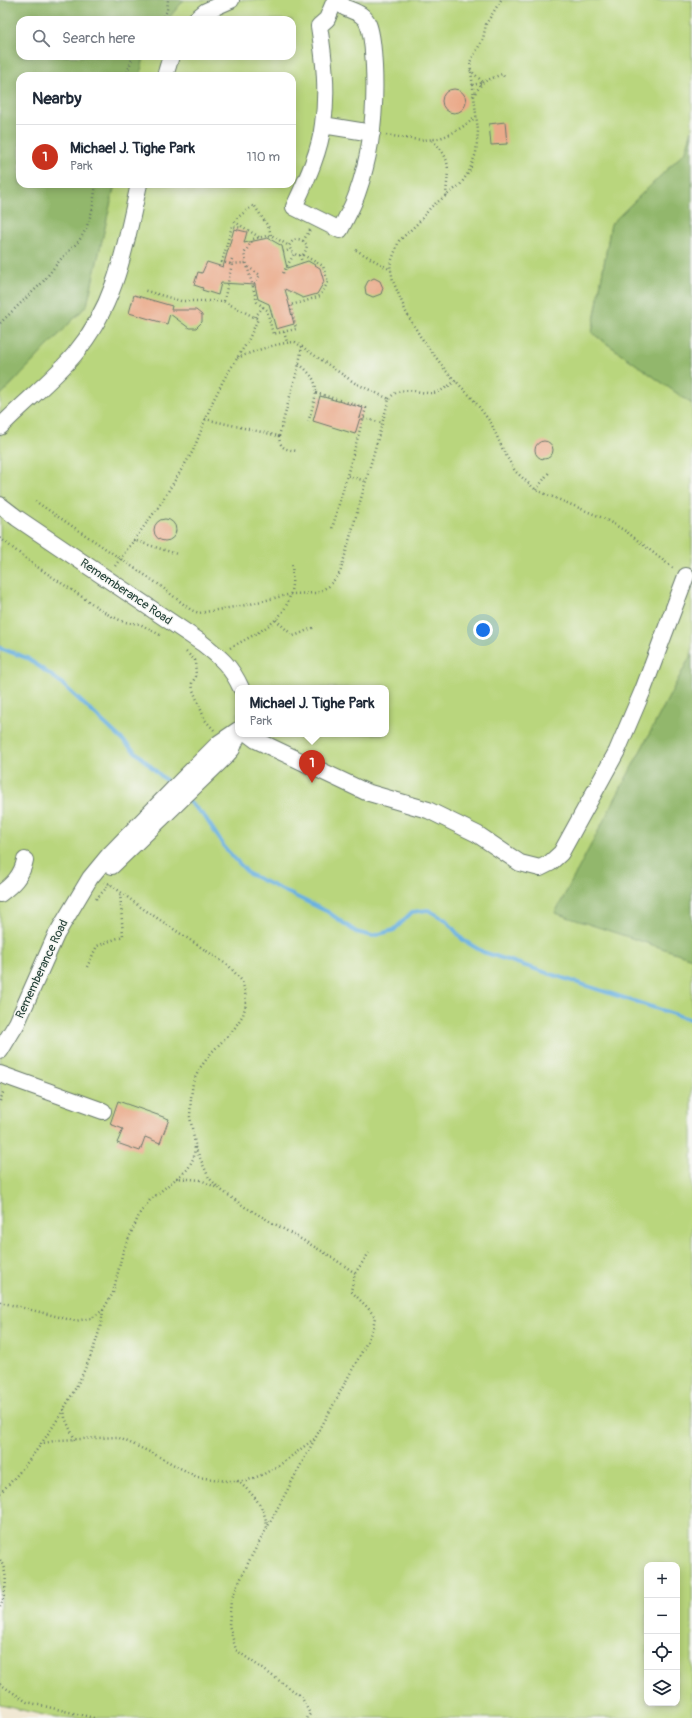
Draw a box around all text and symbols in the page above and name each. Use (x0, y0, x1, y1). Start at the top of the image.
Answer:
search box (16, 16, 296, 60)
icon: search (30, 27, 52, 49)
text: Search here (62, 29, 135, 48)
text: Nearby (32, 88, 81, 109)
text: Michael J. Tighe Park (70, 139, 195, 158)
text: 1 (42, 149, 48, 165)
text: 110 m (247, 149, 280, 165)
text: Park (70, 158, 93, 174)
street label: Rememberance Road (77, 556, 175, 628)
your location (473, 620, 493, 640)
popup (235, 685, 389, 737)
text: Michael J. Tighe Park (250, 694, 374, 713)
text: Park (250, 713, 272, 729)
pin: 1 (299, 750, 325, 783)
street label: Rememberance Road (13, 917, 72, 1021)
map controls (644, 1562, 680, 1706)
button: + (644, 1562, 680, 1598)
button: − (644, 1598, 680, 1634)
button: locate (644, 1634, 680, 1670)
button: layers (644, 1670, 680, 1706)

